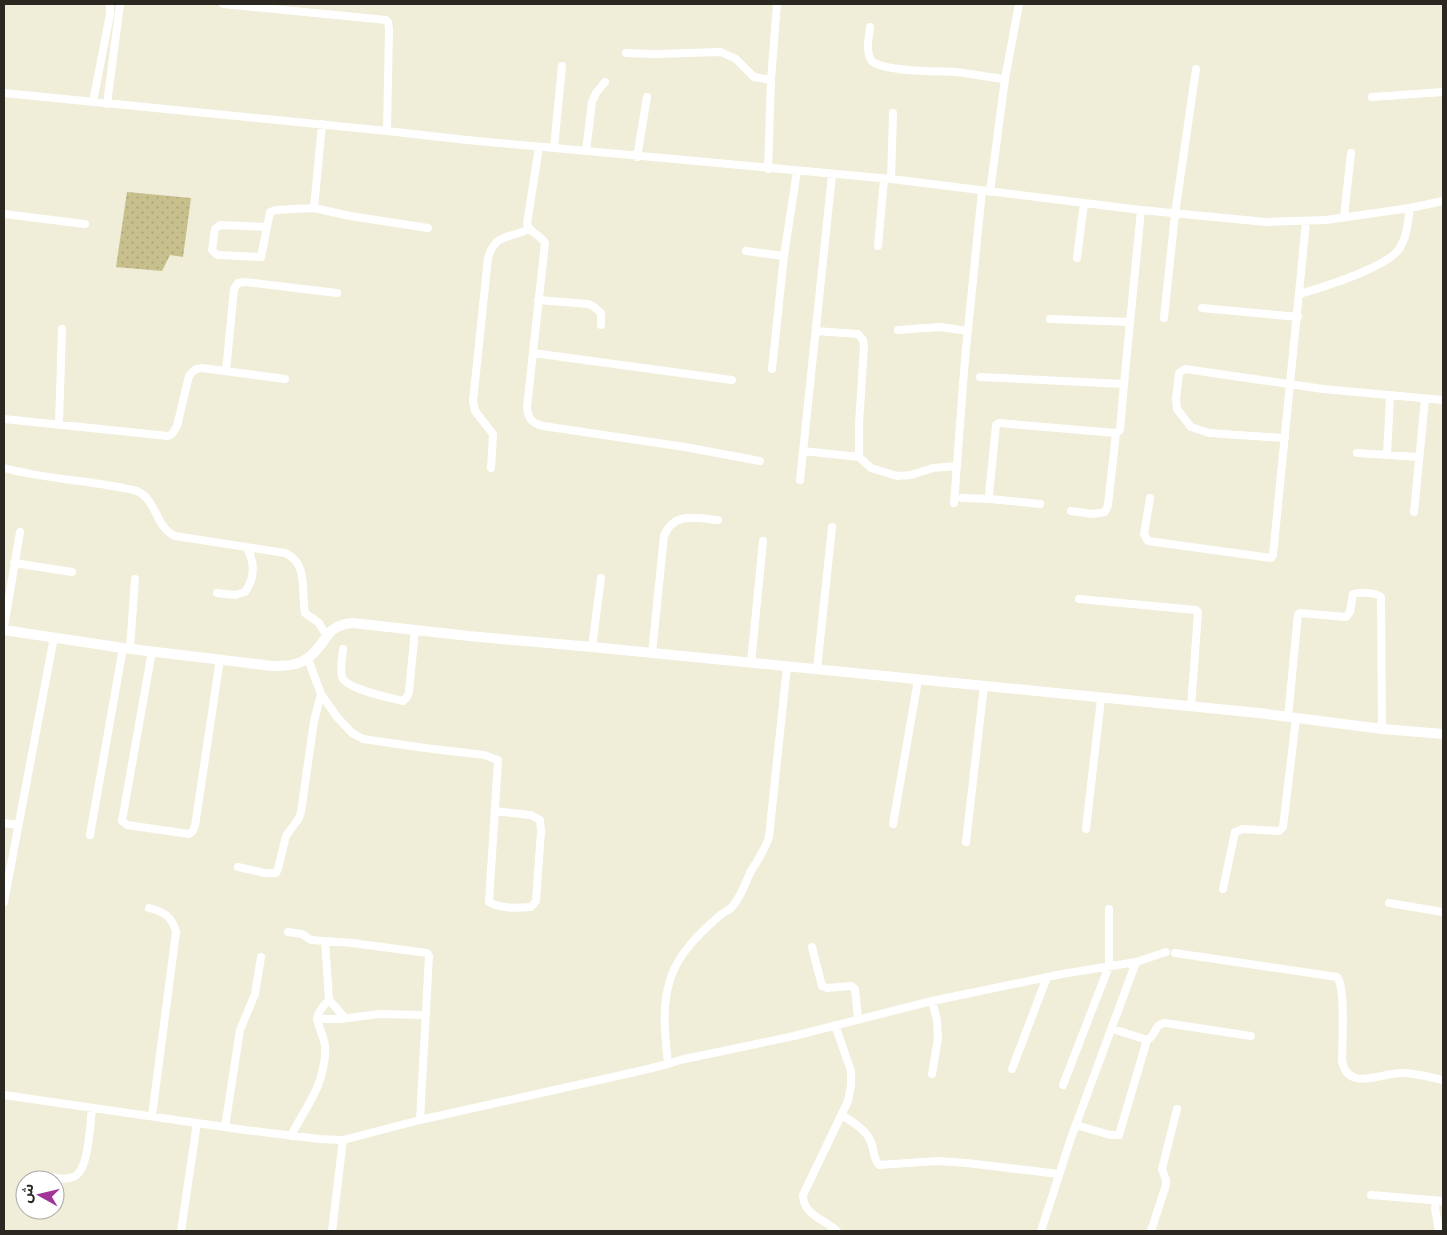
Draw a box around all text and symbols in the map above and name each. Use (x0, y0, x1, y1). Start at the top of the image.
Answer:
north arrow (15, 1170, 65, 1220)
text: ش (16, 1182, 37, 1204)

